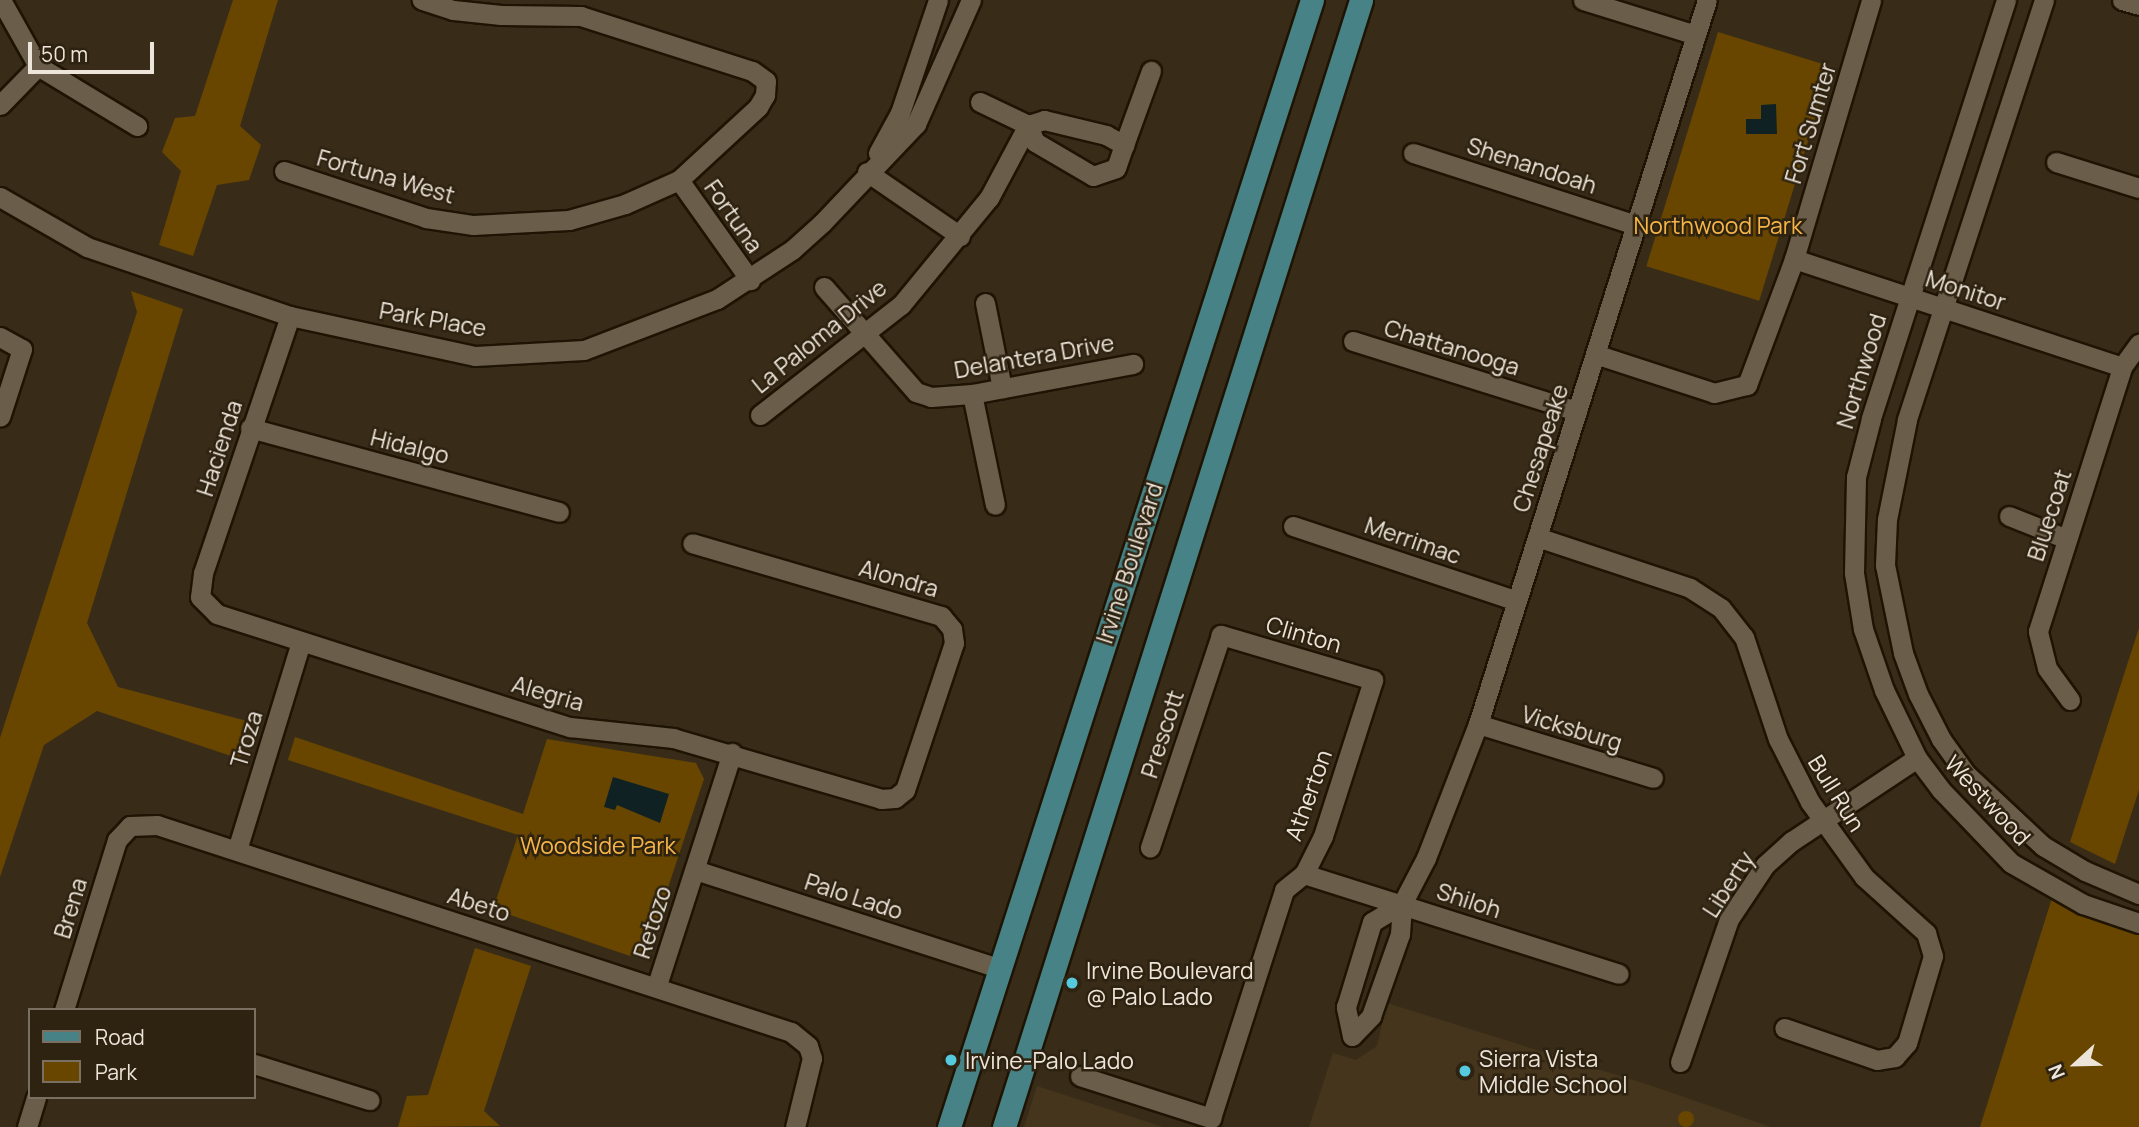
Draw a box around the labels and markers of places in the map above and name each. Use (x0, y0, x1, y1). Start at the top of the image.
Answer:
place label: Irvine Boulevard @ Palo Lado (1086, 956, 1254, 1010)
marker: Irvine Boulevard @ Palo Lado (1064, 975, 1080, 991)
place label: Sierra Vista Middle School (1479, 1044, 1628, 1098)
place label: Irvine-Palo Lado (965, 1046, 1134, 1074)
marker: Irvine-Palo Lado (943, 1052, 959, 1068)
marker: Sierra Vista Middle School (1457, 1063, 1473, 1079)

